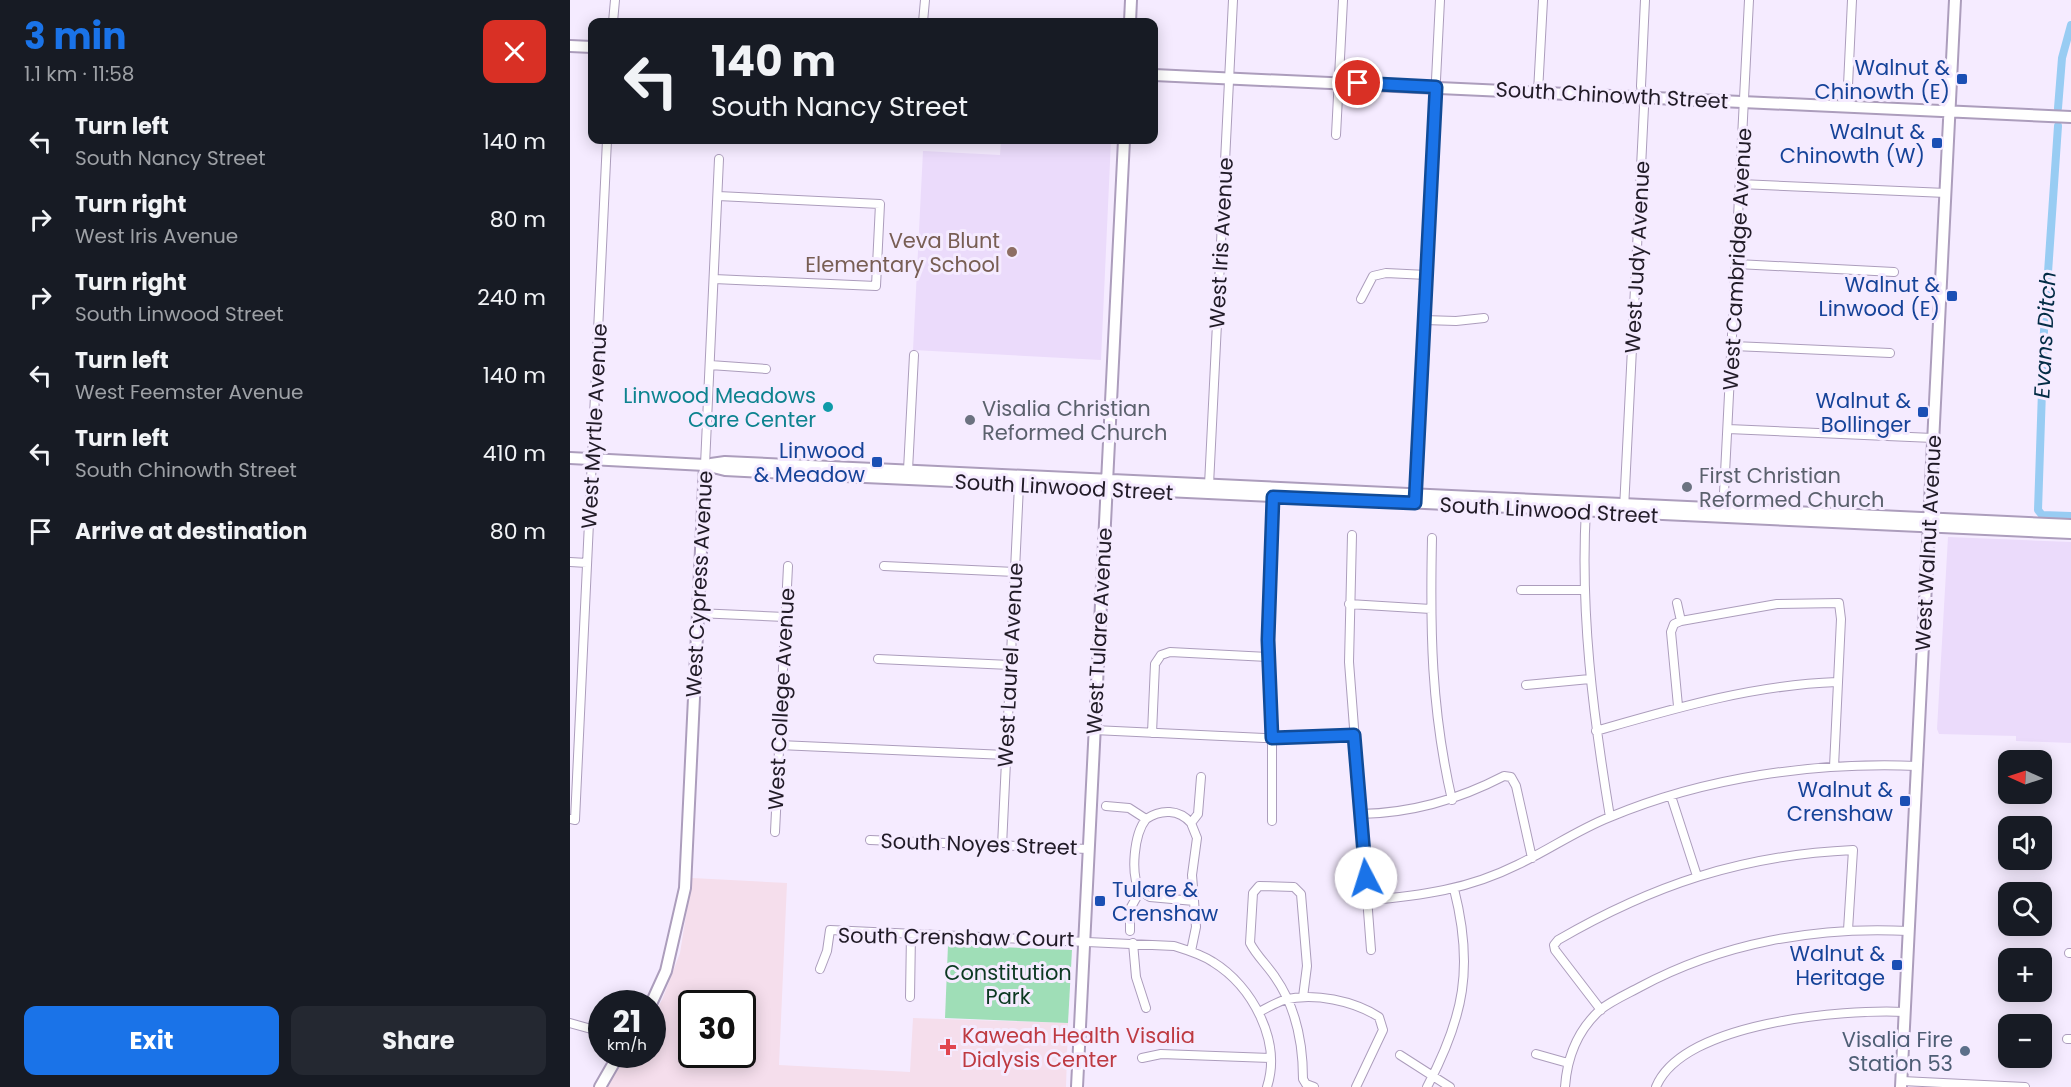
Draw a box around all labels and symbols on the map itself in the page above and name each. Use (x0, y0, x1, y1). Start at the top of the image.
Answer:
place label: Walnut & Chinowth (E) (1815, 53, 1950, 106)
pin (1332, 57, 1383, 108)
marker: Walnut & Chinowth (E) (1955, 72, 1969, 86)
street label: South Chinowth Street (1495, 74, 1729, 116)
place label: Walnut & Chinowth (W) (1780, 117, 1925, 170)
street label: West Cambridge Avenue (1716, 127, 1758, 391)
marker: Walnut & Chinowth (W) (1930, 136, 1944, 150)
street label: West Iris Avenue (1202, 157, 1240, 329)
street label: West Judy Avenue (1617, 160, 1657, 354)
place label: Veva Blunt Elementary School (805, 226, 1000, 279)
marker: Veva Blunt Elementary School (1005, 245, 1019, 259)
place label: Walnut & Linwood (E) (1819, 270, 1940, 323)
water label: Evans Ditch (2026, 271, 2064, 399)
marker: Walnut & Linwood (E) (1945, 289, 1959, 303)
street label: West Myrtle Avenue (574, 322, 614, 530)
place label: Linwood Meadows Care Center (623, 381, 816, 434)
place label: Walnut & Bollinger (1815, 386, 1911, 439)
place label: Visalia Christian Reformed Church (982, 394, 1168, 447)
marker: Linwood Meadows Care Center (821, 400, 835, 414)
marker: Walnut & Bollinger (1916, 405, 1930, 419)
marker: Visalia Christian Reformed Church (963, 413, 977, 427)
street label: West Walnut Avenue (1908, 434, 1948, 652)
place label: Linwood & Meadow (754, 436, 865, 489)
marker: Linwood & Meadow (870, 455, 884, 469)
place label: First Christian Reformed Church (1699, 461, 1885, 514)
street label: South Linwood Street (954, 467, 1174, 507)
street label: West Cypress Avenue (679, 470, 719, 698)
marker: First Christian Reformed Church (1680, 480, 1694, 494)
street label: South Linwood Street (1439, 490, 1659, 530)
street label: West Tulare Avenue (1079, 527, 1119, 735)
street label: West Laurel Avenue (990, 562, 1030, 768)
street label: West College Avenue (761, 587, 801, 811)
north arrow (1998, 750, 2052, 804)
place label: Walnut & Crenshaw (1787, 775, 1893, 828)
marker: Walnut & Crenshaw (1898, 794, 1912, 808)
street label: South Noyes Street (880, 826, 1078, 862)
position arrow (1334, 846, 1398, 910)
place label: Tulare & Crenshaw (1112, 875, 1218, 928)
marker: Tulare & Crenshaw (1093, 894, 1107, 908)
street label: South Crenshaw Court (838, 920, 1074, 954)
place label: Walnut & Heritage (1789, 939, 1885, 992)
park label: Constitution Park (944, 958, 1072, 1011)
marker: Walnut & Heritage (1890, 958, 1904, 972)
speed limit sign: 30 (678, 990, 756, 1068)
place label: Kaweah Health Visalia Dialysis Center (962, 1021, 1195, 1074)
place label: Visalia Fire Station 53 (1842, 1025, 1953, 1078)
marker: Kaweah Health Visalia Dialysis Center (939, 1038, 957, 1056)
marker: Visalia Fire Station 53 (1958, 1044, 1972, 1058)

